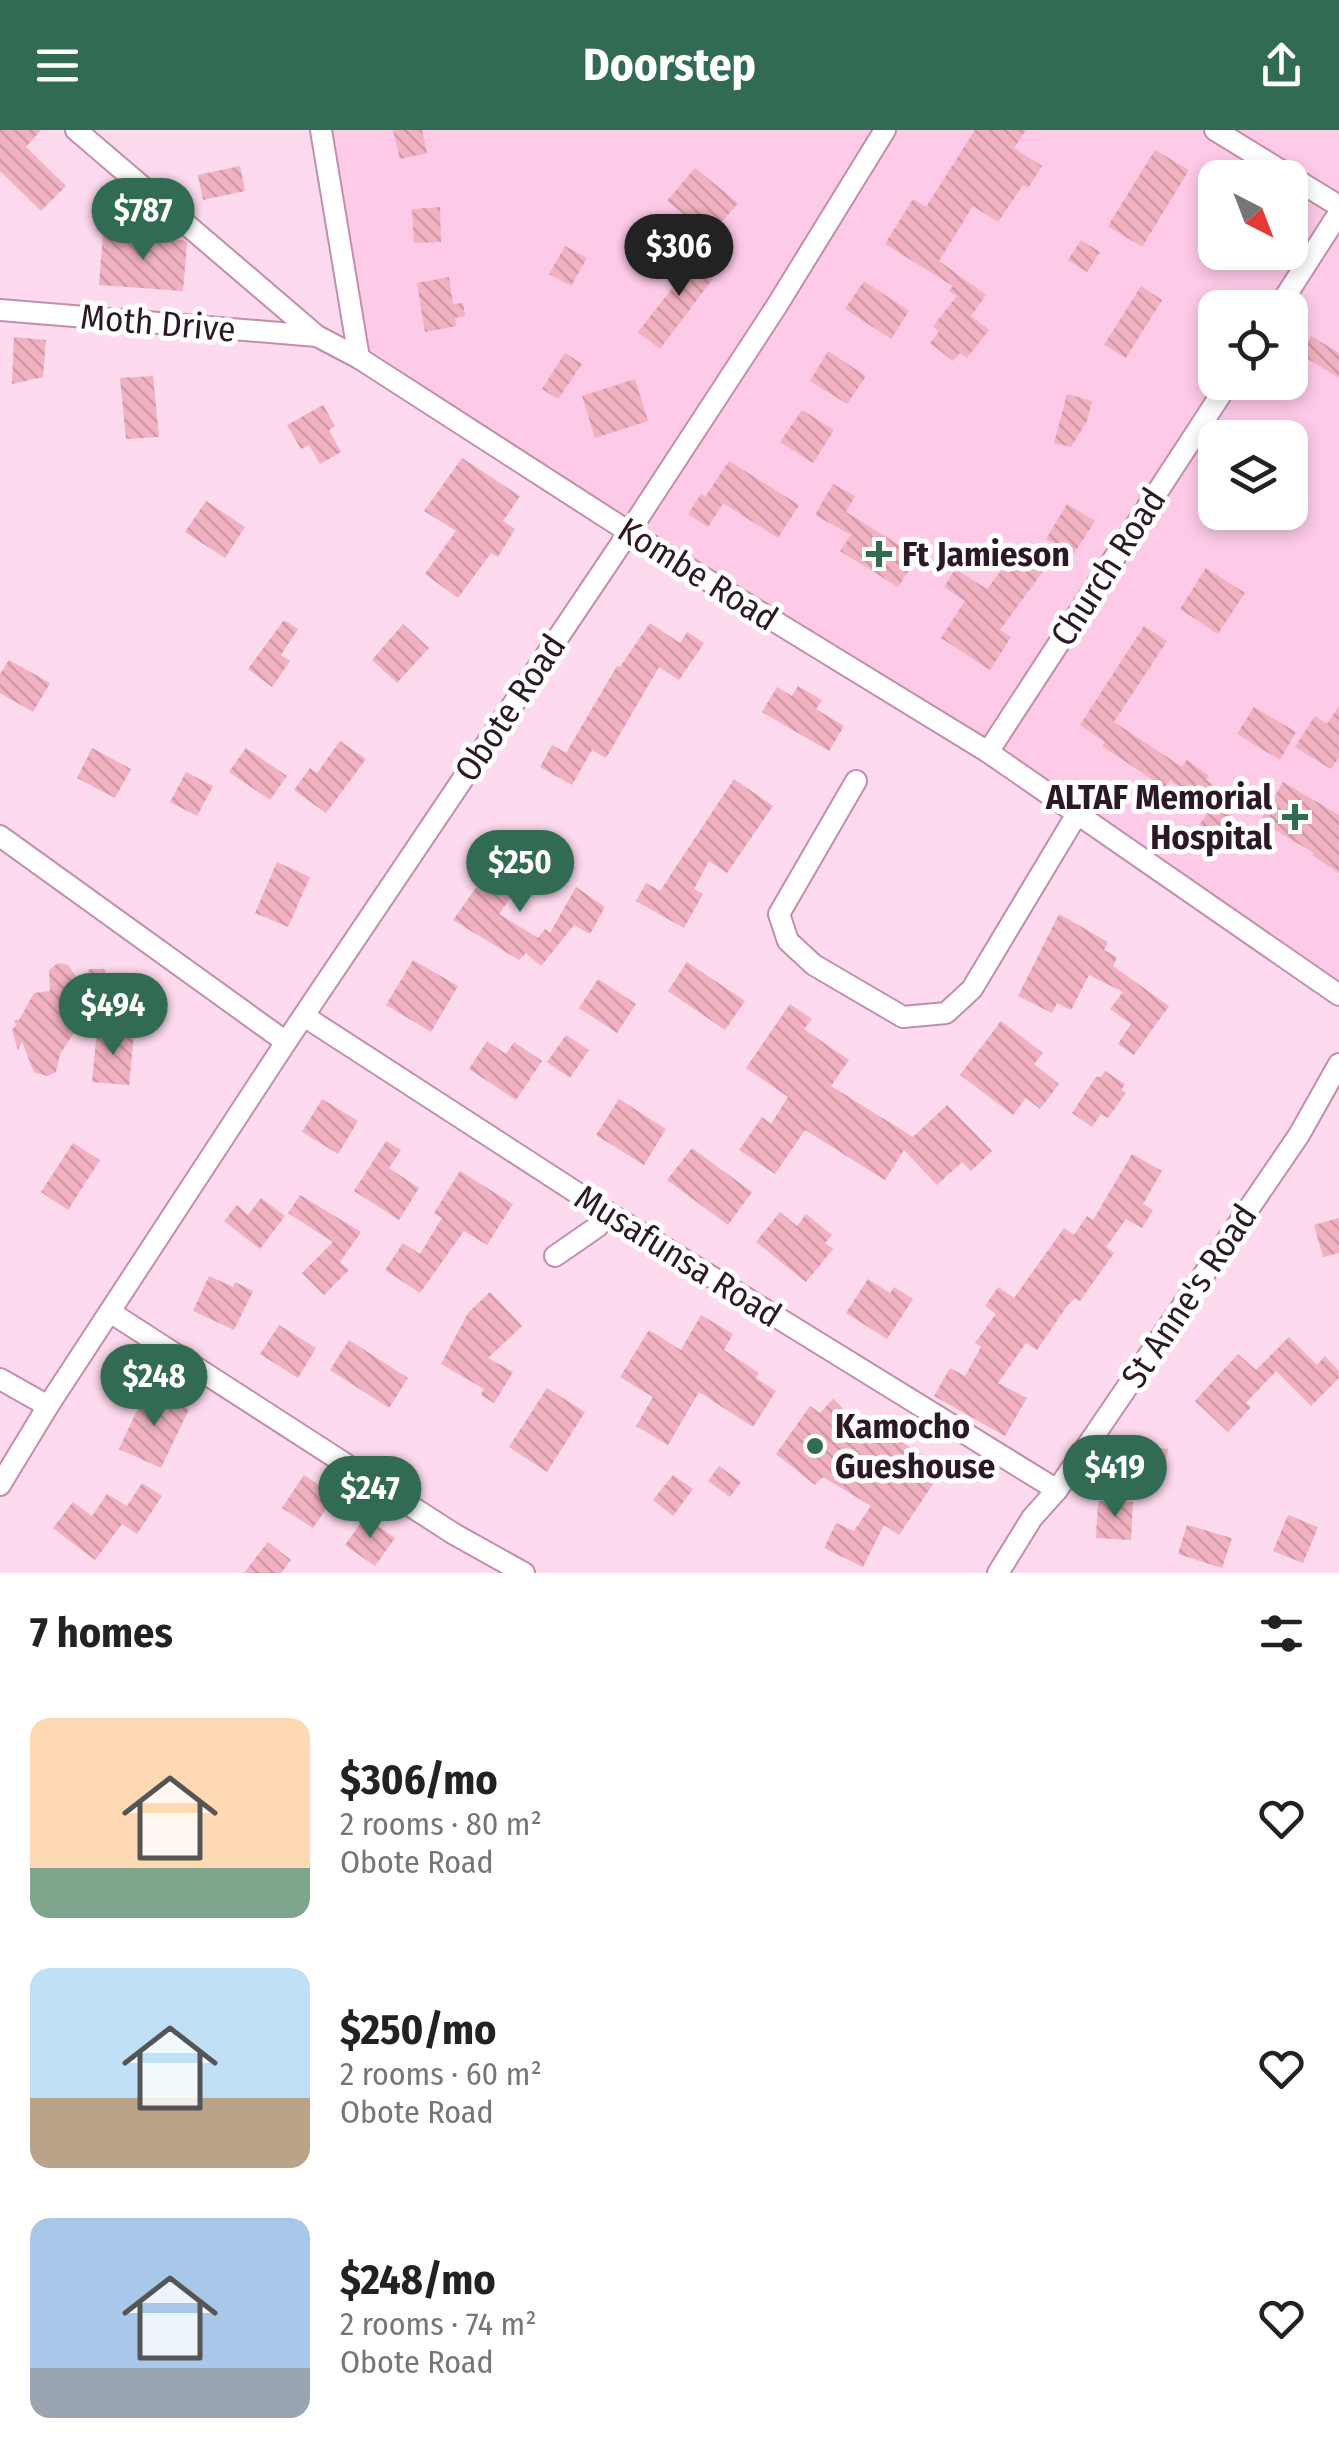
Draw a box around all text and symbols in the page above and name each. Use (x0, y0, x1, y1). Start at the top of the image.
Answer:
icon: menu (30, 38, 85, 93)
text: Doorstep (583, 38, 756, 92)
icon: share (1254, 38, 1309, 93)
north arrow (1198, 160, 1308, 270)
map controls (1198, 160, 1308, 530)
pin: $787 (84, 178, 202, 263)
text: $787 (114, 191, 172, 229)
pin: $306 (620, 214, 738, 299)
text: $306 (646, 227, 712, 265)
button: locate (1198, 290, 1308, 400)
street label: Moth Drive (79, 295, 237, 351)
button: layers (1198, 420, 1308, 530)
street label: Church Road (1041, 480, 1175, 654)
street label: Kombe Road (611, 508, 785, 640)
place label: Ft Jamieson (902, 533, 1070, 575)
marker: Ft Jamieson (866, 541, 892, 567)
street label: Obote Road (446, 627, 574, 789)
place label: ALTAF Memorial Hospital (1045, 776, 1272, 858)
marker: ALTAF Memorial Hospital (1282, 804, 1308, 830)
pin: $250 (461, 830, 579, 915)
text: $250 (488, 843, 552, 881)
pin: $494 (54, 973, 172, 1058)
text: $494 (81, 986, 145, 1024)
street label: Musafunsa Road (567, 1176, 789, 1336)
street label: St Anne's Road (1112, 1196, 1266, 1396)
pin: $248 (95, 1344, 213, 1429)
text: $248 (122, 1357, 186, 1395)
place label: Kamocho Gueshouse (835, 1405, 995, 1487)
marker: Kamocho Gueshouse (804, 1435, 826, 1457)
pin: $419 (1056, 1435, 1174, 1520)
text: $419 (1085, 1448, 1145, 1486)
pin: $247 (311, 1456, 429, 1541)
text: $247 (340, 1469, 400, 1507)
icon: filters (1254, 1606, 1309, 1661)
text: 7 homes (30, 1608, 173, 1658)
text: $306/mo (340, 1755, 498, 1805)
icon: home (110, 1758, 230, 1878)
icon: heart (1254, 1791, 1309, 1846)
text: 2 rooms · 80 m² (340, 1805, 542, 1843)
text: Obote Road (340, 1843, 494, 1881)
text: $250/mo (340, 2005, 496, 2055)
icon: home (110, 2008, 230, 2128)
icon: heart (1254, 2041, 1309, 2096)
text: 2 rooms · 60 m² (340, 2055, 542, 2093)
text: Obote Road (340, 2093, 494, 2131)
text: $248/mo (340, 2255, 496, 2305)
icon: home (110, 2258, 230, 2378)
icon: heart (1254, 2291, 1309, 2346)
text: 2 rooms · 74 m² (340, 2305, 537, 2343)
text: Obote Road (340, 2343, 494, 2381)

